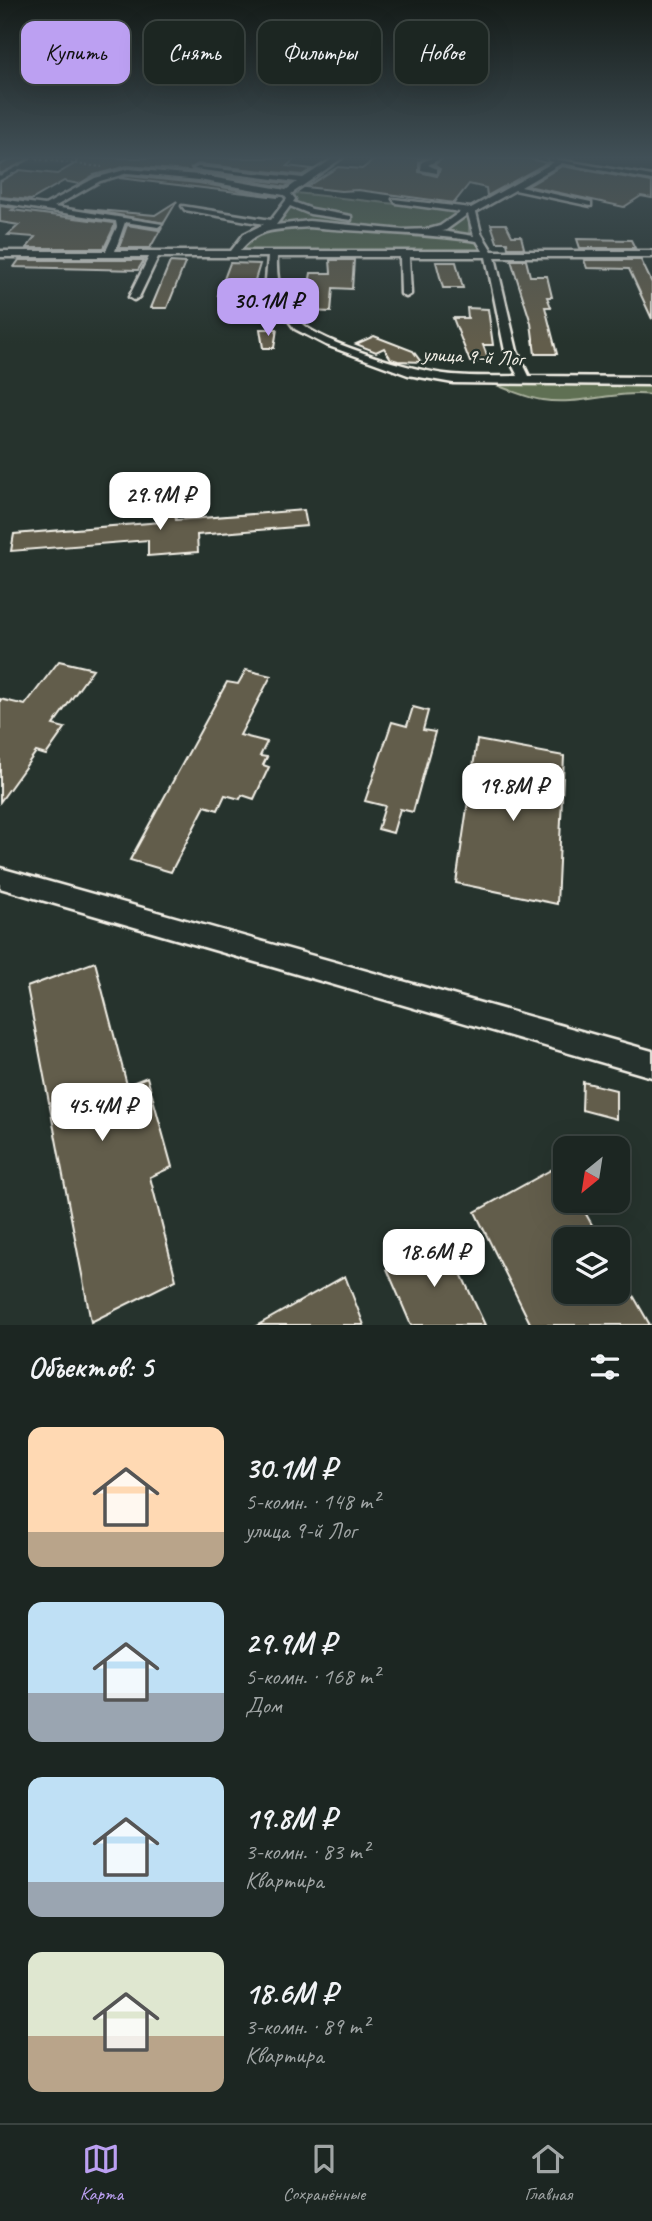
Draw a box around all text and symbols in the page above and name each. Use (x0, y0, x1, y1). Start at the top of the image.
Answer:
chip: Купить (21, 21, 130, 84)
chip: Снять (144, 21, 244, 84)
chip: Фильтры (258, 21, 381, 84)
chip: Новое (395, 21, 488, 84)
pin: 30.1M ₽ (203, 278, 333, 338)
text: 30.1M ₽ (233, 286, 303, 315)
street label: улица 9-й Лог (420, 340, 528, 372)
pin: 29.9M ₽ (95, 472, 225, 532)
text: 29.9M ₽ (125, 480, 195, 509)
pin: 19.8M ₽ (448, 764, 578, 823)
text: 19.8M ₽ (478, 771, 548, 800)
pin: 45.4M ₽ (37, 1084, 167, 1143)
text: 45.4M ₽ (67, 1091, 137, 1120)
north arrow (553, 1136, 630, 1213)
map controls (553, 1136, 630, 1304)
button: layers (553, 1227, 630, 1304)
pin: 18.6M ₽ (369, 1230, 499, 1289)
text: 18.6M ₽ (399, 1237, 469, 1266)
text: Объектов: 5 (28, 1348, 153, 1386)
icon: filters (586, 1348, 624, 1386)
text: 30.1M ₽ (245, 1449, 336, 1487)
icon: home (84, 1455, 168, 1539)
text: 5-комн. · 148 m² (245, 1487, 379, 1516)
text: улица 9-й Лог (245, 1516, 356, 1545)
text: 29.9M ₽ (245, 1624, 335, 1662)
icon: home (84, 1630, 168, 1714)
text: 5-комн. · 168 m² (245, 1662, 379, 1691)
text: Дом (245, 1691, 282, 1720)
text: 19.8M ₽ (245, 1799, 336, 1837)
icon: home (84, 1805, 168, 1889)
text: 3-комн. · 83 m² (245, 1837, 369, 1866)
text: Квартира (245, 1866, 323, 1895)
text: 18.6M ₽ (245, 1974, 337, 2012)
icon: home (84, 1980, 168, 2064)
text: 3-комн. · 89 m² (245, 2012, 369, 2041)
text: Квартира (245, 2041, 323, 2070)
tab: Карта (80, 2140, 123, 2206)
tab: Сохранённые (283, 2140, 365, 2206)
tab: Главная (525, 2140, 572, 2206)

